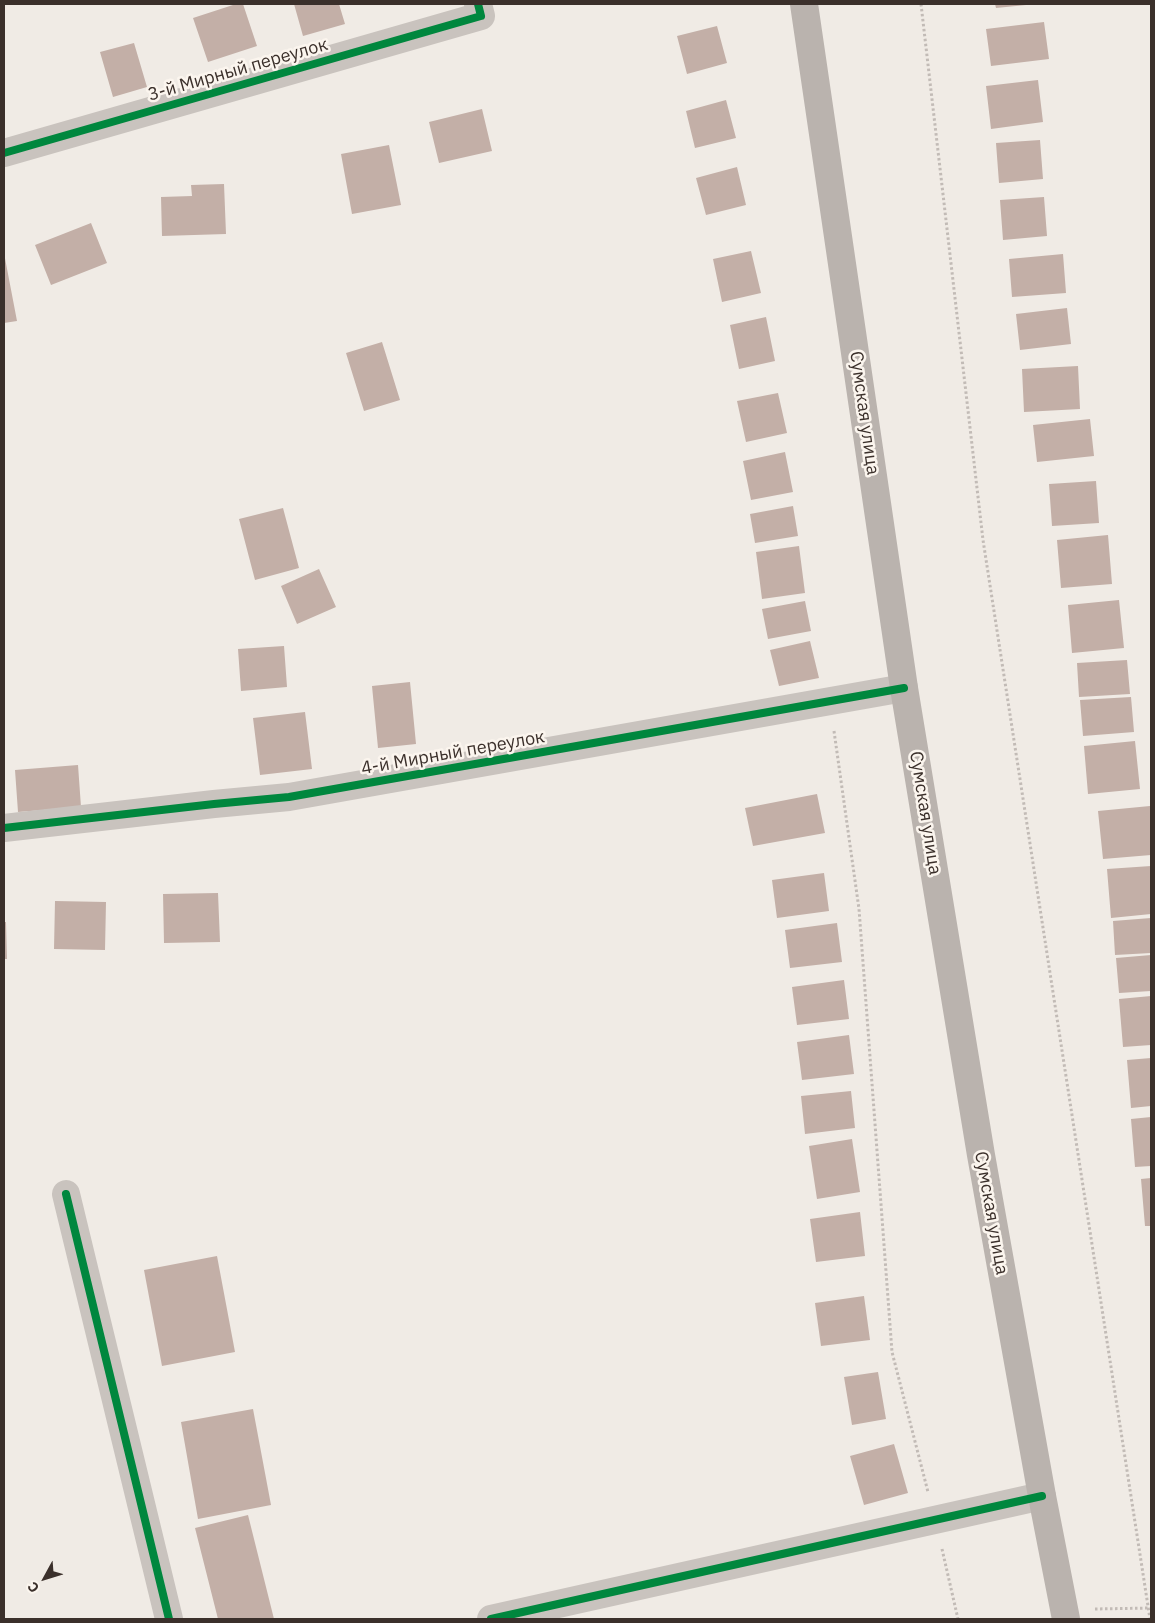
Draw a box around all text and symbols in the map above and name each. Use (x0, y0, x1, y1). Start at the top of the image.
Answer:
street label: 3-й Мирный переулок (146, 34, 330, 106)
street label: Сумская улица (845, 350, 883, 476)
street label: 4-й Мирный переулок (359, 726, 547, 780)
street label: Сумская улица (905, 750, 945, 876)
street label: Сумская улица (970, 1150, 1012, 1276)
north arrow (20, 1553, 70, 1603)
text: С (23, 1578, 43, 1597)

